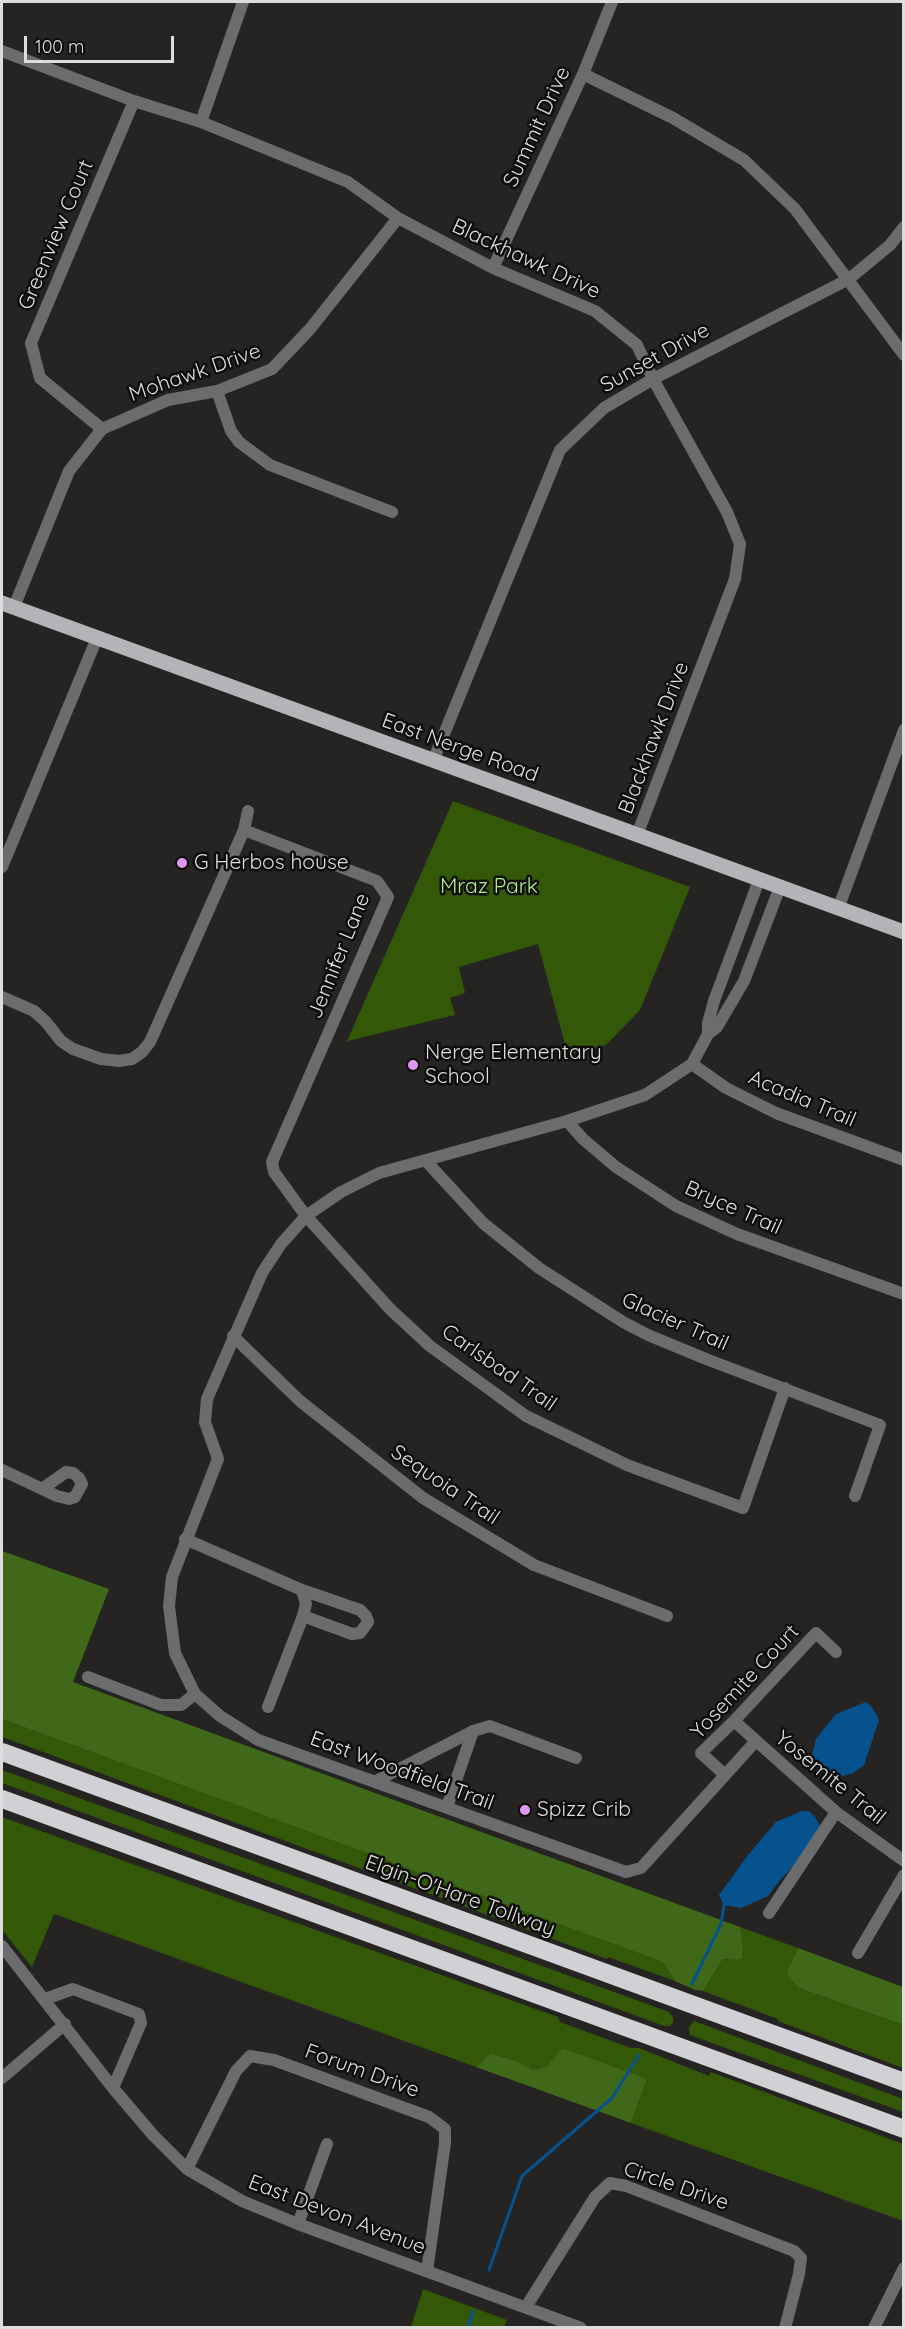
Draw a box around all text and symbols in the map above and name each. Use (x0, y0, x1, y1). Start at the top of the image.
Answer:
scale bar (27, 24, 177, 62)
text: 100 m (35, 35, 84, 58)
street label: Summit Drive (498, 63, 576, 191)
street label: Greenview Court (13, 156, 99, 314)
street label: Blackhawk Drive (448, 214, 604, 304)
street label: Sunset Drive (596, 318, 714, 398)
street label: Mohawk Drive (126, 339, 264, 407)
street label: Blackhawk Drive (613, 658, 695, 818)
street label: East Nerge Road (378, 708, 542, 788)
place label: G Herbos house (194, 850, 349, 876)
marker: G Herbos house (175, 856, 189, 870)
park label: Mraz Park (440, 874, 538, 900)
street label: Jennifer Lane (302, 890, 376, 1022)
place label: Nerge Elementary School (425, 1040, 602, 1090)
marker: Nerge Elementary School (406, 1058, 420, 1072)
street label: Acadia Trail (745, 1065, 859, 1133)
street label: Bryce Trail (681, 1175, 785, 1241)
street label: Glacier Trail (618, 1287, 732, 1357)
street label: Carlsbad Trail (437, 1319, 561, 1417)
street label: Sequoia Trail (386, 1440, 504, 1530)
street label: Yosemite Court (686, 1620, 804, 1744)
street label: East Woodfield Trail (307, 1726, 497, 1816)
street label: Yosemite Trail (770, 1726, 890, 1830)
place label: Spizz Crib (537, 1797, 631, 1823)
marker: Spizz Crib (518, 1803, 532, 1817)
street label: Elgin-O'Hare Tollway (362, 1850, 558, 1942)
street label: Forum Drive (301, 2039, 423, 2103)
street label: Circle Drive (620, 2156, 732, 2216)
street label: East Devon Avenue (245, 2170, 429, 2260)

